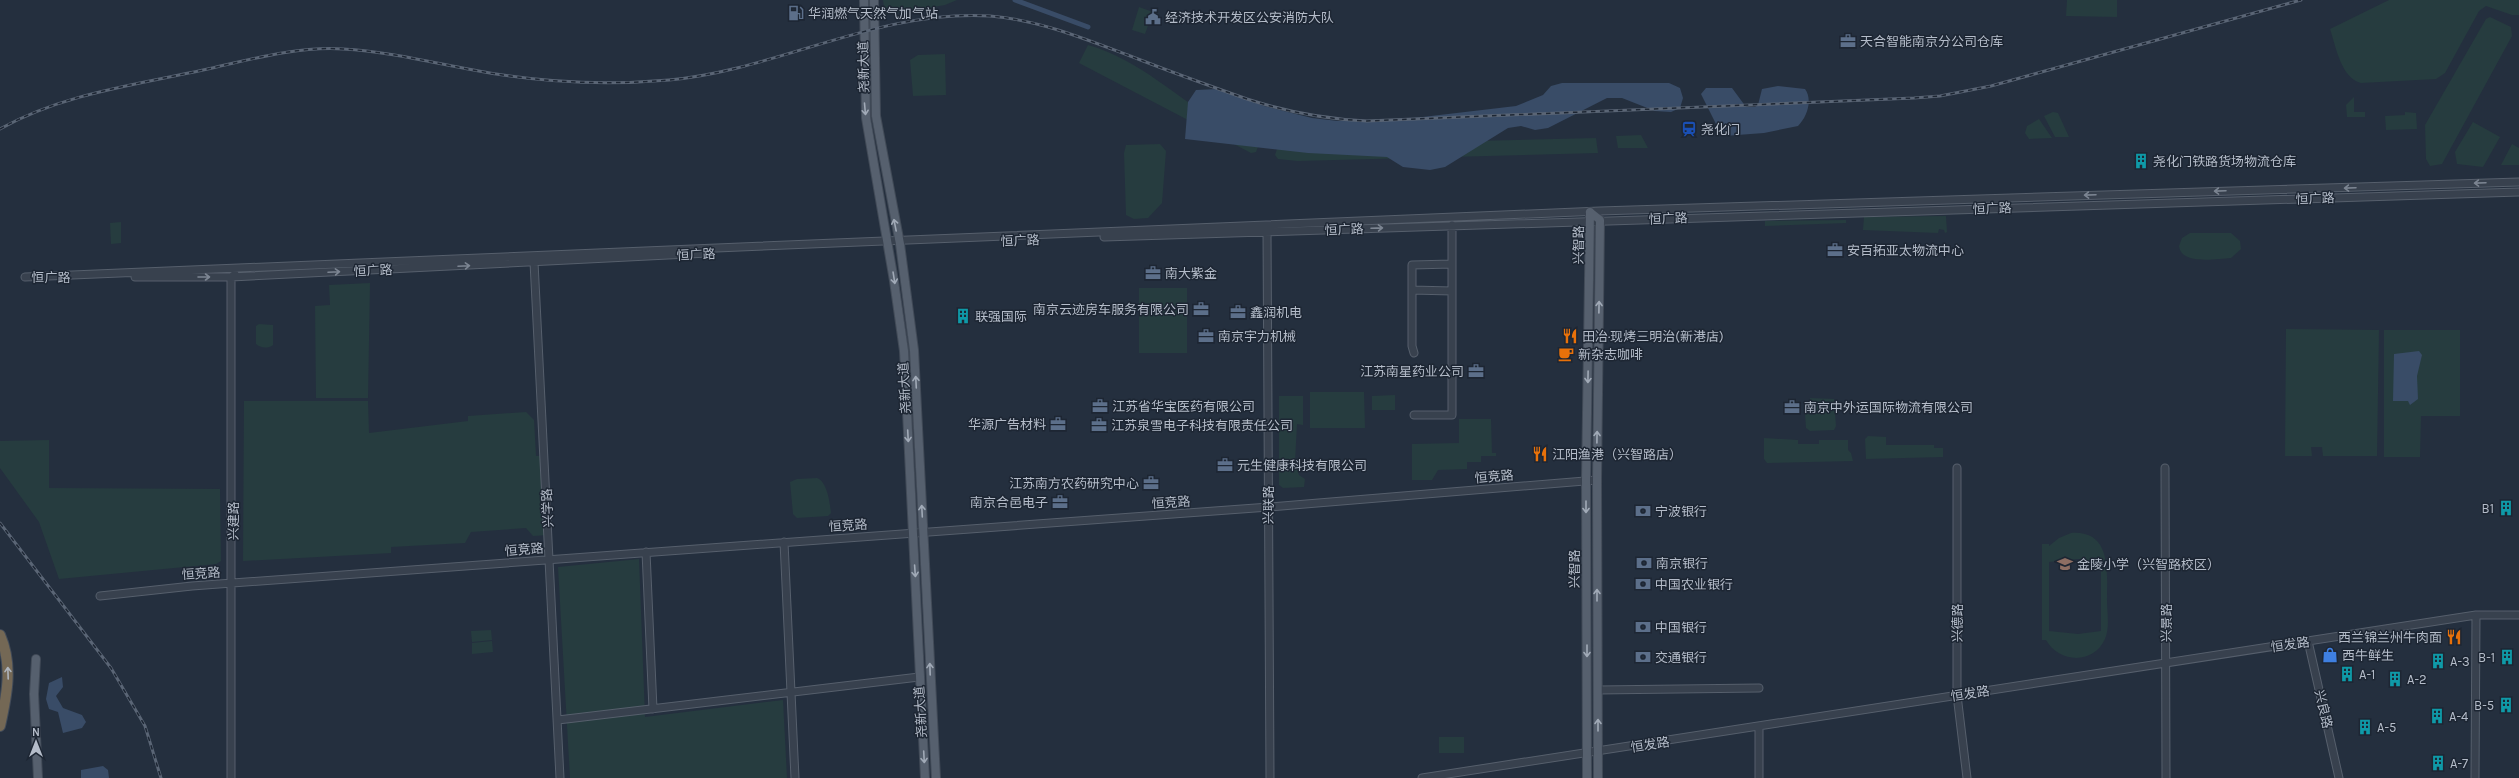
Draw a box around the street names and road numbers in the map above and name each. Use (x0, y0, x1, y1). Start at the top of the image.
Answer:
street label: 尧新大道 (856, 41, 871, 93)
street label: 恒广路 (2295, 190, 2335, 207)
street label: 恒广路 (1972, 200, 2012, 217)
street label: 恒广路 (1648, 210, 1688, 227)
street label: 恒广路 (1324, 221, 1364, 238)
street label: 兴智路 (1571, 225, 1586, 265)
street label: 恒广路 (1000, 232, 1040, 249)
street label: 恒广路 (676, 246, 716, 263)
street label: 恒广路 (353, 262, 393, 279)
street label: 恒广路 (31, 270, 71, 285)
street label: 尧新大道 (896, 362, 913, 414)
street label: 恒竞路 (1474, 467, 1514, 486)
street label: 兴联路 (1261, 485, 1276, 525)
street label: 兴学路 (539, 488, 556, 528)
street label: 恒竞路 (1151, 494, 1191, 511)
street label: 兴建路 (226, 501, 241, 541)
street label: 恒竞路 (828, 517, 868, 534)
street label: 恒竞路 (504, 540, 544, 559)
street label: 兴智路 (1567, 549, 1582, 589)
street label: 恒竞路 (181, 565, 221, 582)
street label: 兴德路 (1950, 603, 1965, 643)
street label: 兴景路 (2159, 603, 2174, 643)
street label: 恒发路 (2270, 634, 2310, 655)
street label: 恒发路 (1950, 683, 1991, 704)
street label: 尧新大道 (912, 686, 929, 738)
street label: 兴良路 (2312, 688, 2335, 730)
street label: 恒发路 (1630, 734, 1671, 755)

